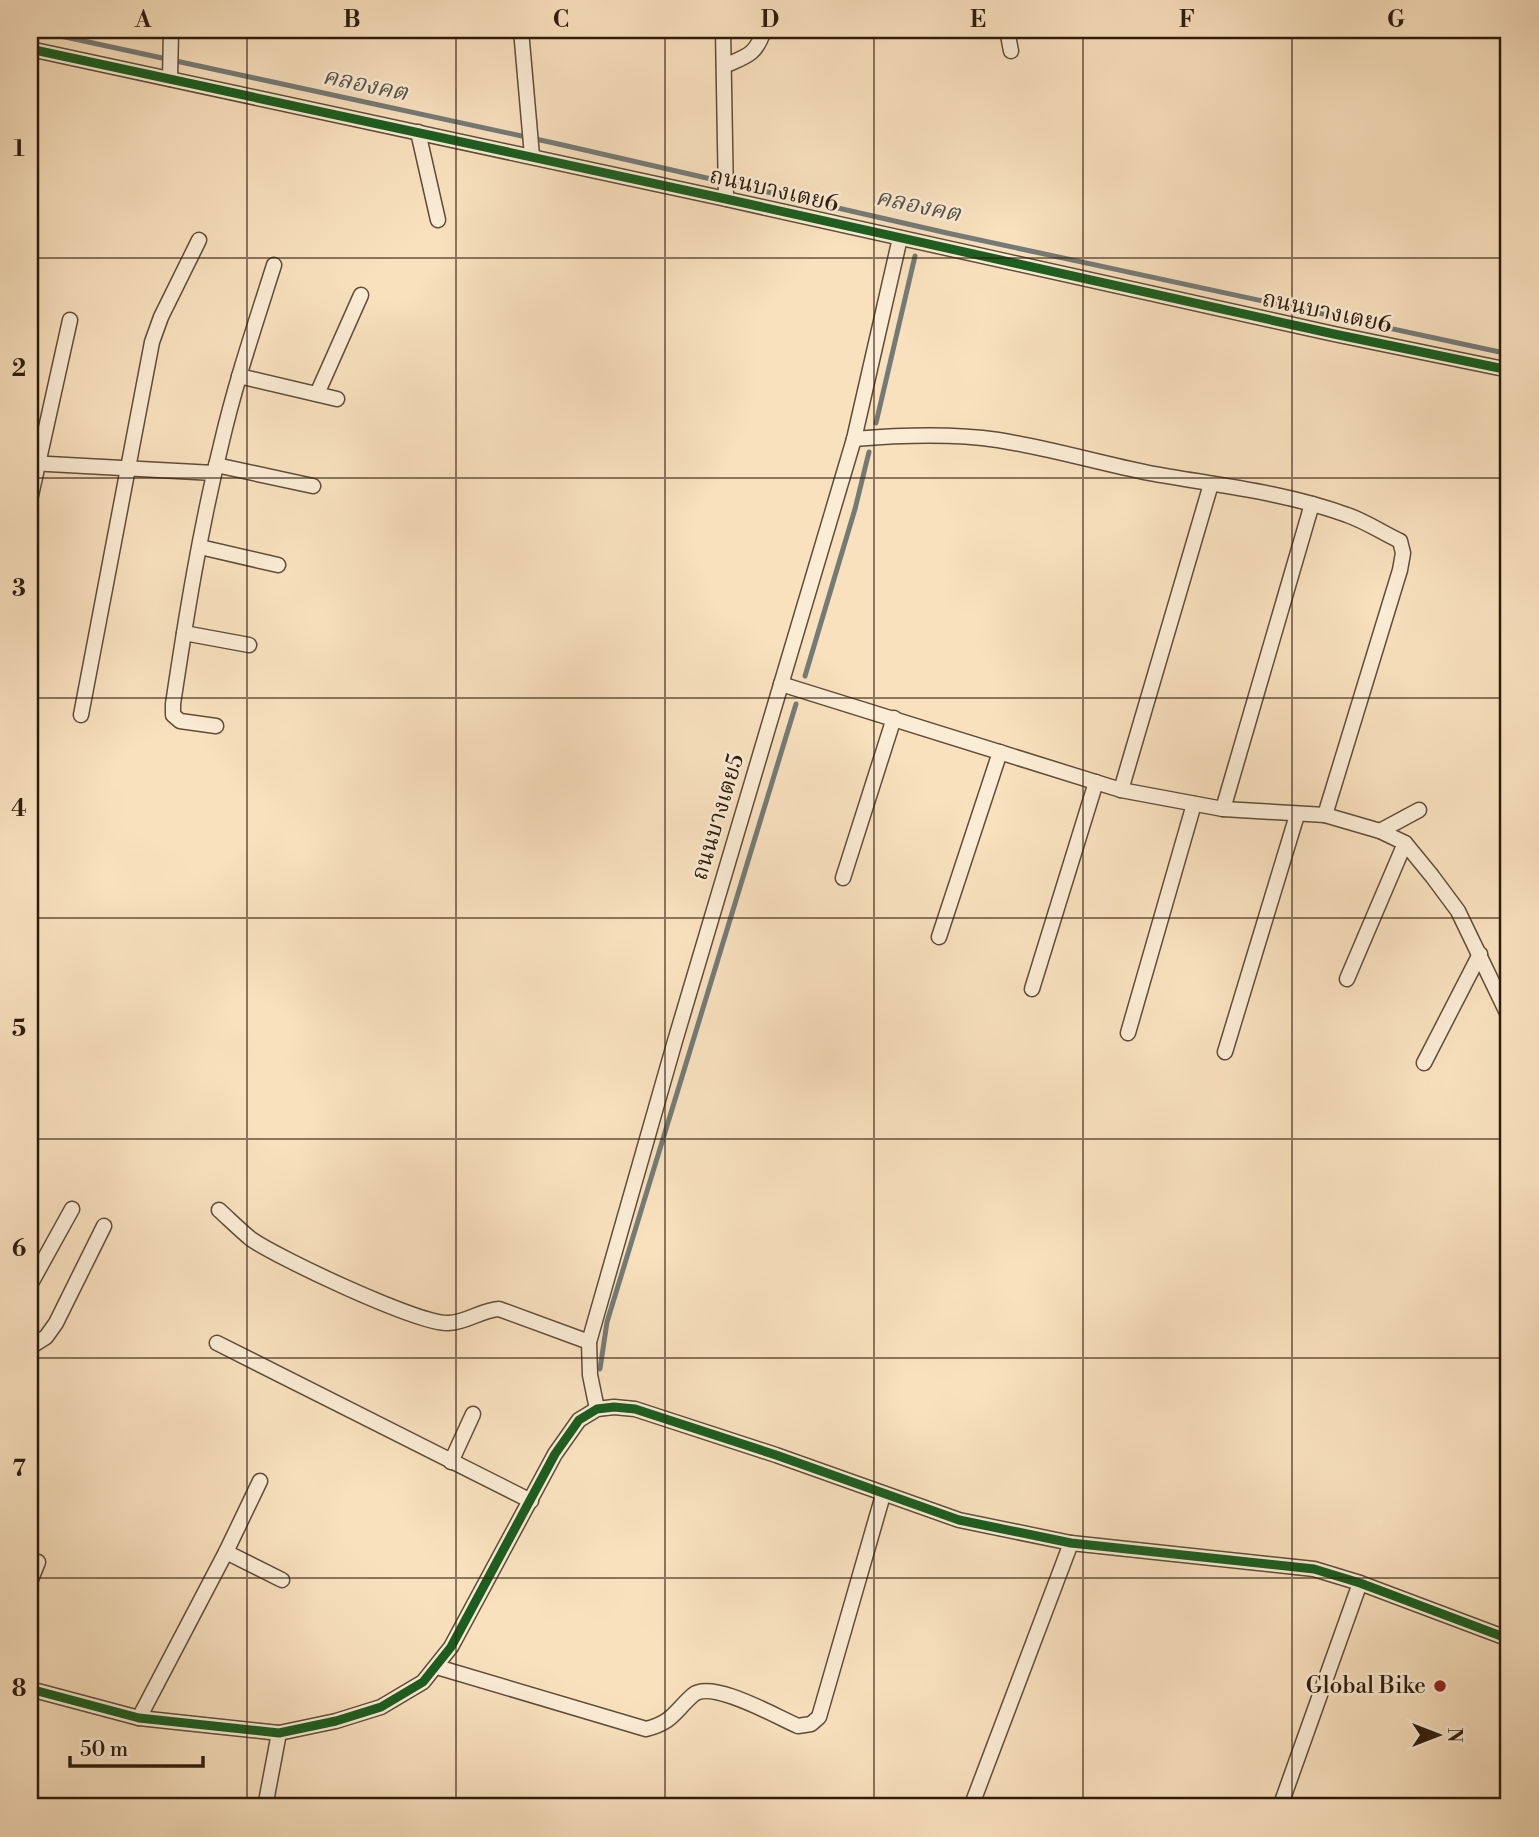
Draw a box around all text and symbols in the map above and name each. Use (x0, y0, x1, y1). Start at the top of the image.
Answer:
text: A (134, 6, 152, 34)
text: B (343, 6, 361, 34)
text: C (553, 6, 569, 34)
text: D (761, 6, 779, 34)
text: E (970, 6, 986, 34)
text: F (1179, 6, 1195, 34)
text: G (1387, 6, 1405, 34)
water label: คลองคต (320, 61, 411, 109)
text: 1 (13, 135, 25, 163)
street label: ถนนบางเตย6 (707, 162, 841, 218)
water label: คลองคต (873, 182, 964, 230)
street label: ถนนบางเตย6 (1260, 285, 1394, 339)
text: 2 (12, 355, 26, 383)
text: 3 (12, 575, 26, 603)
street label: ถนนบางเตย5 (686, 750, 750, 884)
text: 4 (11, 795, 27, 823)
text: 5 (12, 1015, 26, 1043)
text: 6 (12, 1235, 26, 1263)
text: 7 (12, 1455, 26, 1483)
place label: Global Bike (1306, 1672, 1426, 1700)
text: 8 (12, 1675, 26, 1703)
marker: Global Bike (1432, 1678, 1448, 1694)
north arrow (1402, 1700, 1472, 1770)
scale bar (70, 1725, 203, 1769)
text: N (1442, 1727, 1466, 1743)
text: 50 m (80, 1737, 128, 1763)

